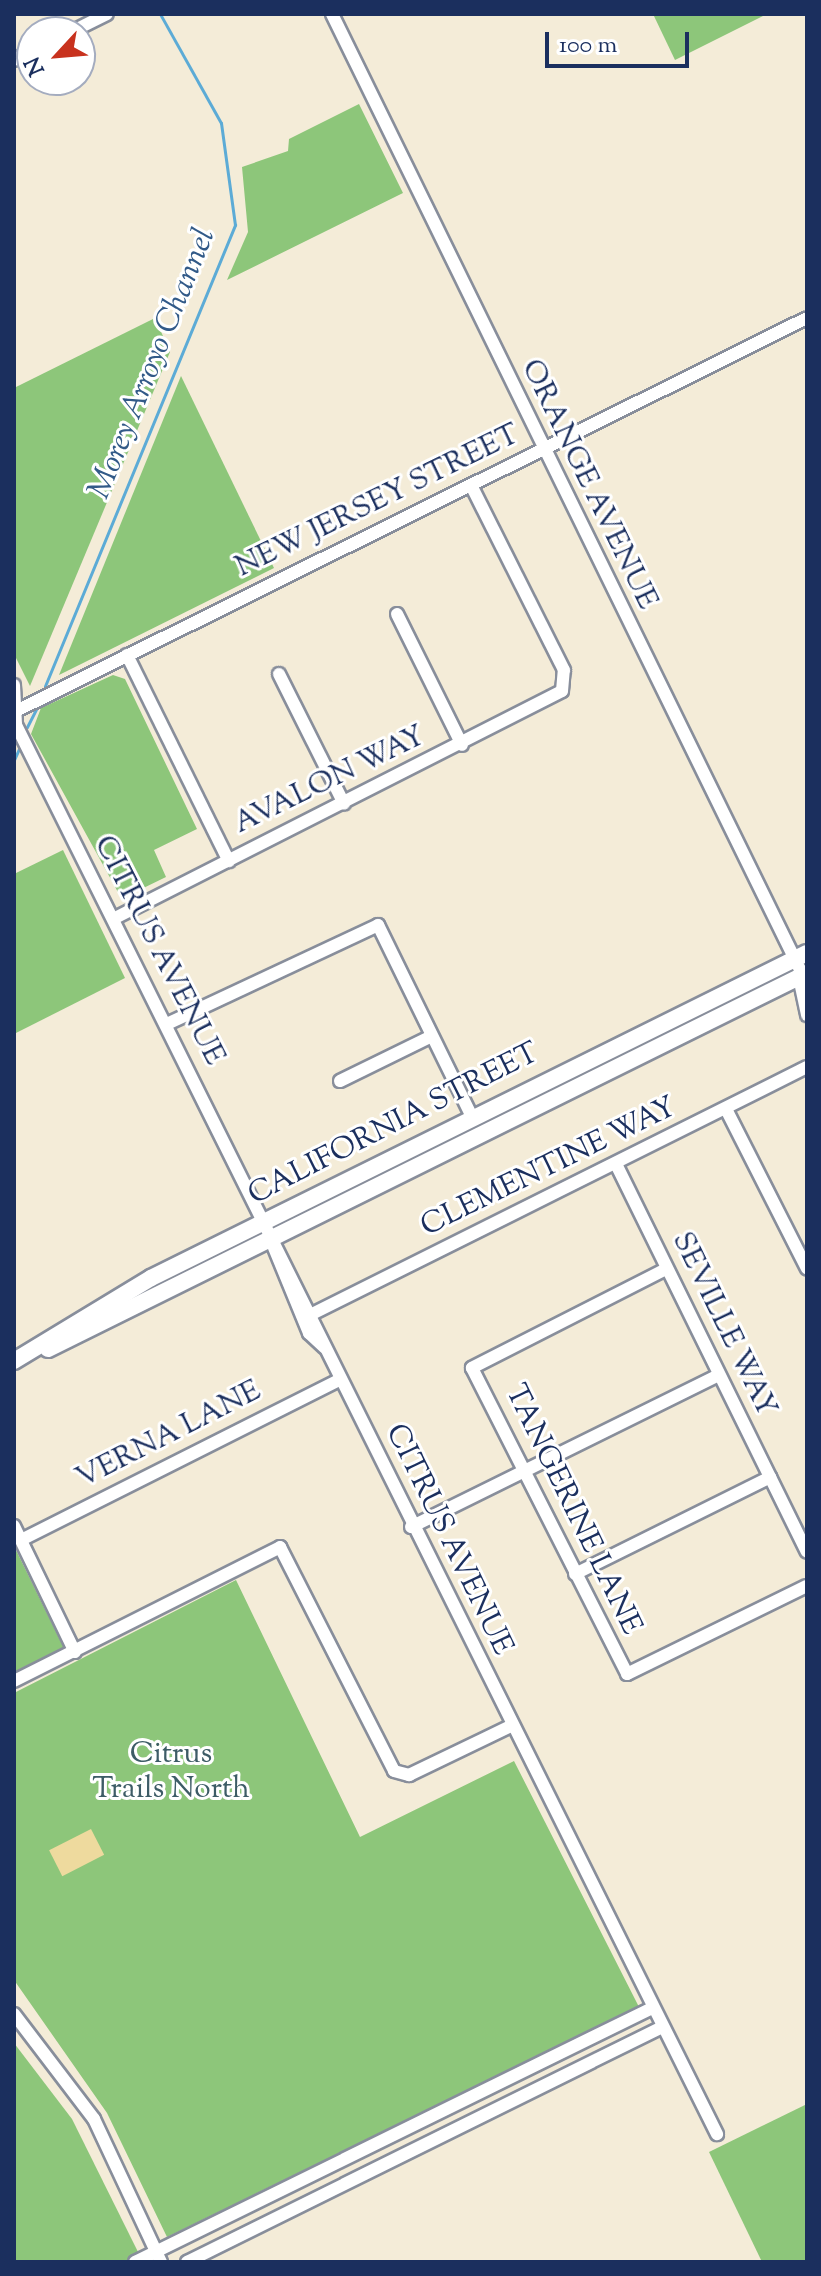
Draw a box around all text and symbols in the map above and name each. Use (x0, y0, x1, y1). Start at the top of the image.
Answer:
north arrow (16, 16, 96, 96)
scale bar (549, 16, 693, 66)
text: 100 m (559, 29, 617, 63)
text: N (18, 51, 54, 81)
water label: Morey Arroyo Channel (81, 223, 225, 505)
street label: ORANGE AVENUE (512, 354, 664, 616)
street label: NEW JERSEY STREET (230, 418, 526, 586)
street label: AVALON WAY (228, 719, 432, 843)
street label: CITRUS AVENUE (85, 830, 231, 1072)
street label: CALIFORNIA STREET (243, 1036, 545, 1214)
street label: CLEMENTINE WAY (415, 1090, 683, 1246)
street label: SEVILLE WAY (663, 1227, 783, 1423)
street label: VERNA LANE (71, 1374, 267, 1498)
street label: TANGERINE LANE (496, 1379, 648, 1641)
street label: CITRUS AVENUE (376, 1419, 520, 1661)
park label: Citrus Trails North (92, 1737, 250, 1808)

